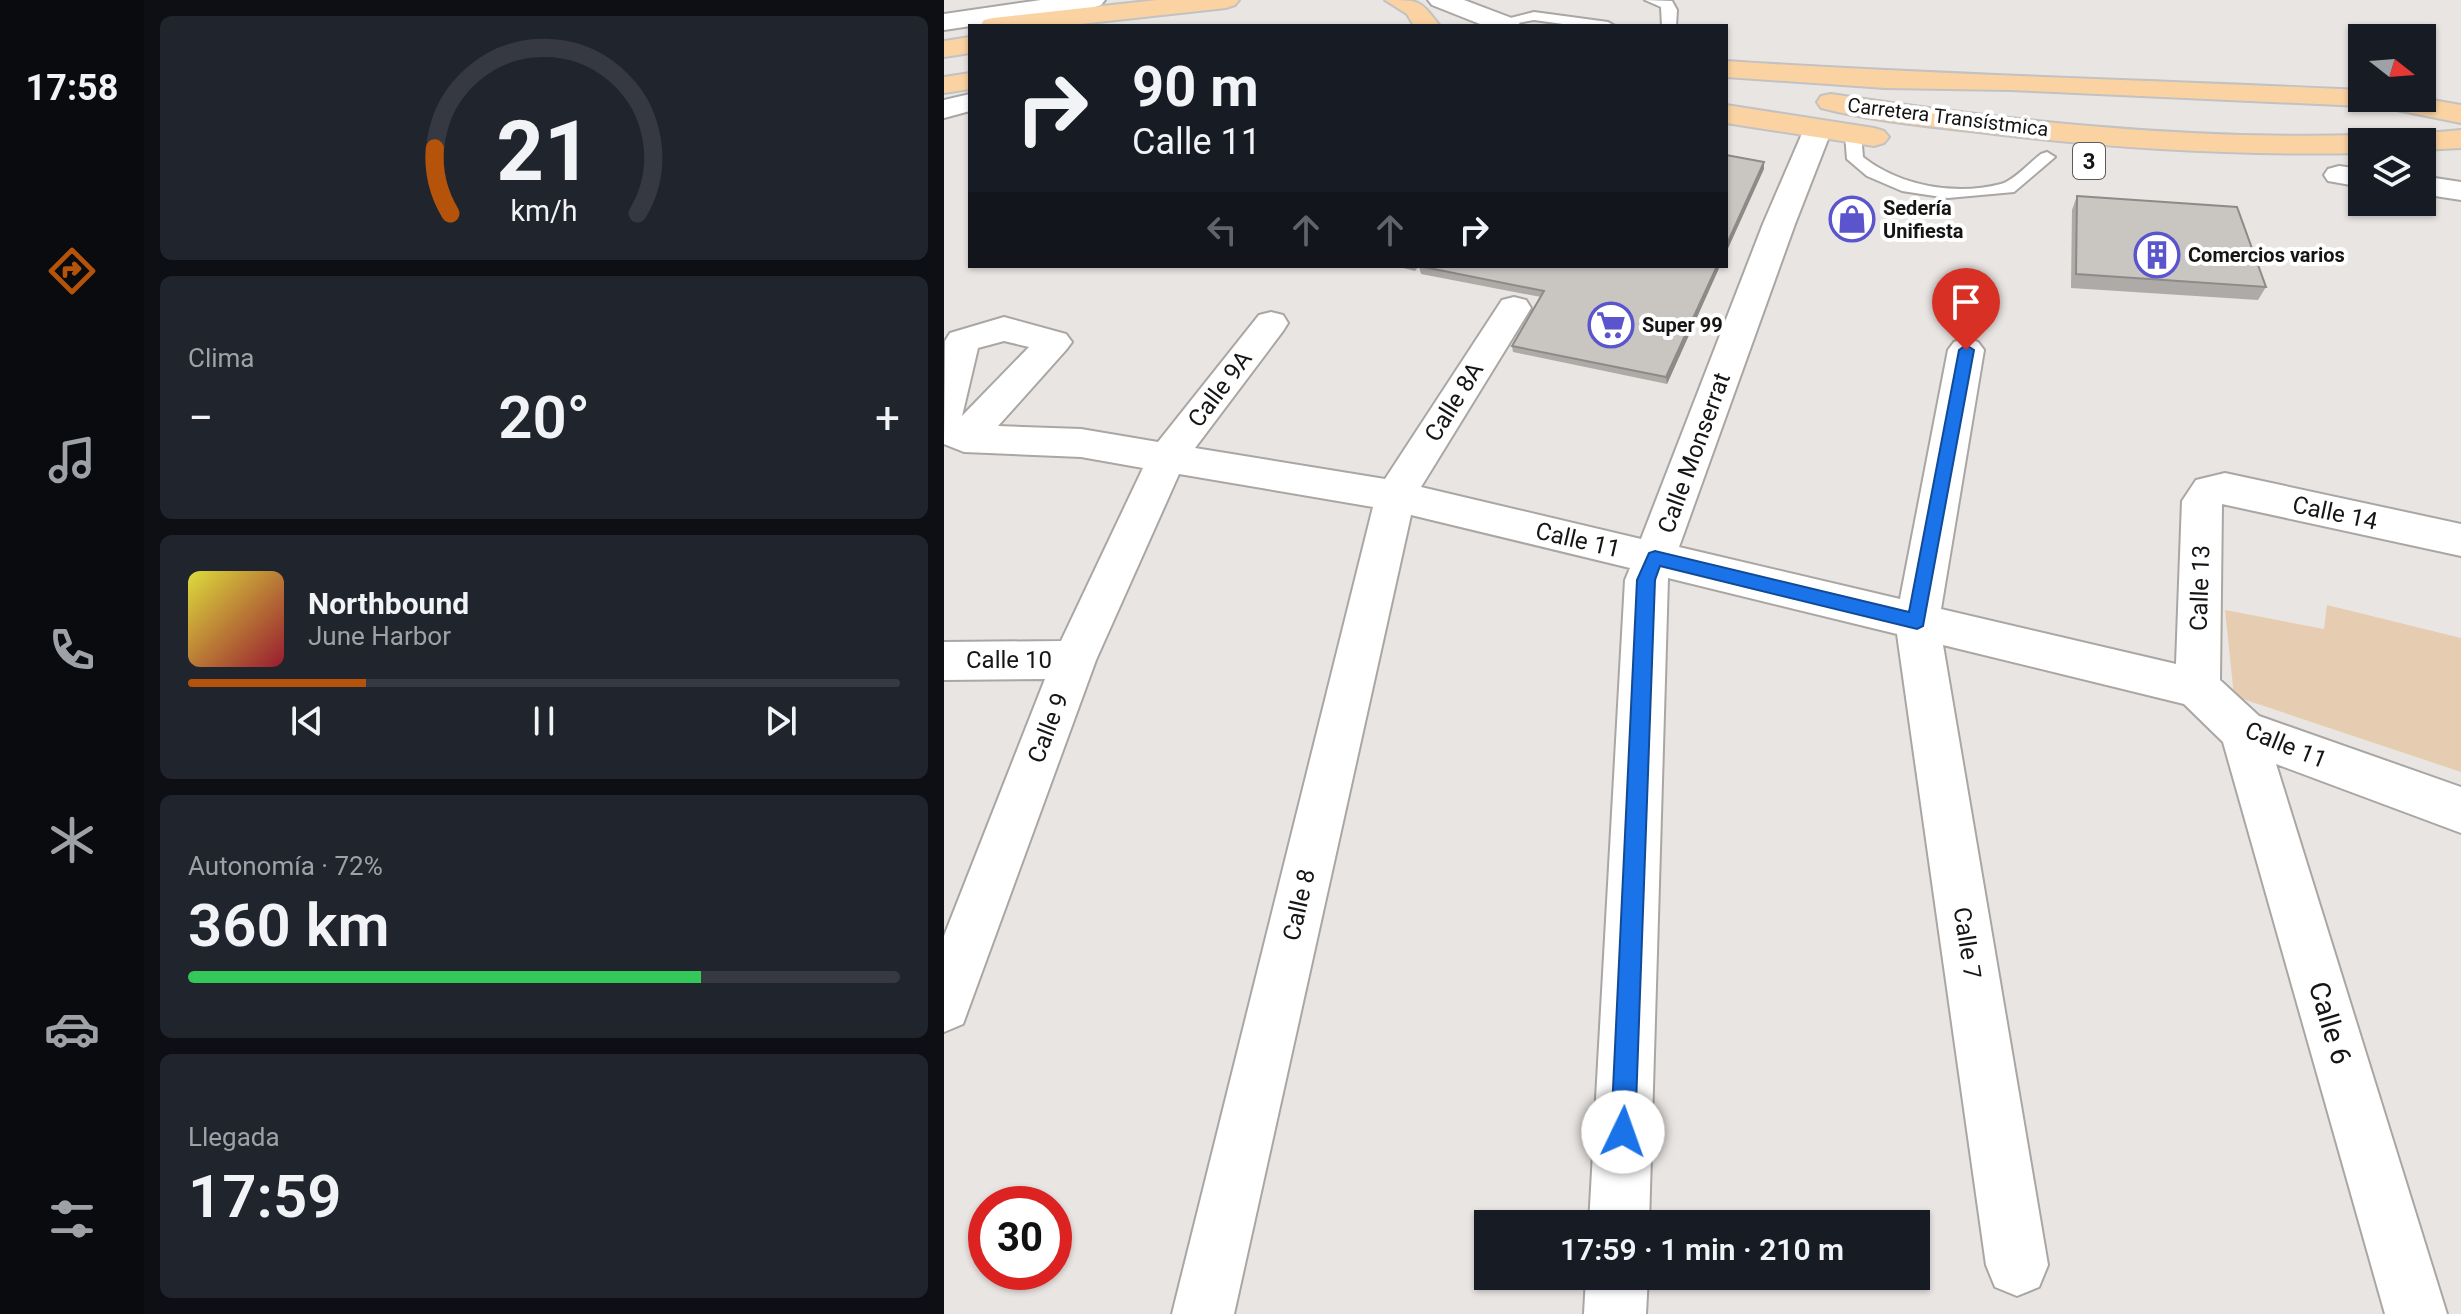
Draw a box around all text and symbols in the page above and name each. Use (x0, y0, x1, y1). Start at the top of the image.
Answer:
north arrow (2348, 24, 2436, 112)
map controls (2348, 24, 2436, 216)
text: 90 m (1132, 54, 1259, 120)
icon: right (1000, 56, 1104, 160)
text: 17:58 (26, 67, 118, 109)
street label: Carretera Transístmica (1846, 93, 2050, 141)
text: 21 (496, 102, 592, 199)
text: Calle 11 (1132, 121, 1261, 163)
button: layers (2348, 128, 2436, 216)
road number: 3 (2073, 143, 2105, 179)
text: km/h (510, 194, 578, 228)
shop icon: Sedería Unifiesta (1828, 195, 1876, 243)
place label: Sedería Unifiesta (1883, 196, 1964, 243)
icon: left (1200, 208, 1244, 252)
icon: ahead (1284, 208, 1328, 252)
icon: ahead (1368, 208, 1412, 252)
icon: right (1452, 208, 1496, 252)
building icon: Comercios varios (2133, 231, 2181, 279)
icon: directions (44, 243, 100, 299)
place label: Comercios varios (2188, 243, 2345, 267)
pin (1932, 268, 2000, 350)
icon: arrive (1944, 280, 1988, 324)
supermarket icon: Super 99 (1587, 301, 1635, 349)
place label: Super 99 (1642, 313, 1723, 337)
text: Clima (188, 343, 255, 373)
street label: Calle 9A (1182, 345, 1258, 433)
street label: Calle 8A (1419, 357, 1489, 447)
street label: Calle Monserrat (1652, 369, 1736, 537)
text: 20° (498, 382, 590, 453)
text: − (188, 392, 213, 444)
text: + (875, 392, 900, 444)
icon: music (44, 432, 100, 488)
street label: Calle 14 (2290, 490, 2380, 536)
street label: Calle 11 (1533, 517, 1623, 563)
street label: Calle 13 (2185, 545, 2215, 631)
text: Northbound (308, 586, 469, 621)
text: June Harbor (308, 621, 451, 651)
icon: phone (44, 622, 100, 678)
street label: Calle 10 (966, 646, 1052, 674)
street label: Calle 9 (1022, 689, 1074, 767)
icon: previous (285, 699, 329, 743)
icon: pause (522, 699, 566, 743)
icon: next (759, 699, 803, 743)
street label: Calle 11 (2241, 716, 2331, 774)
icon: climate (44, 812, 100, 868)
text: Autonomía · 72% (188, 851, 383, 881)
street label: Calle 8 (1277, 867, 1321, 943)
text: 360 km (188, 890, 390, 961)
street label: Calle 7 (1948, 905, 1986, 981)
street label: Calle 6 (2302, 978, 2358, 1068)
icon: car (44, 1001, 100, 1057)
position arrow (1581, 1090, 1665, 1174)
text: Llegada (188, 1122, 280, 1152)
text: 17:59 (188, 1161, 341, 1232)
speed limit sign: 30 (968, 1186, 1072, 1290)
icon: filters (44, 1191, 100, 1247)
text: 17:59 · 1 min · 210 m (1560, 1232, 1844, 1267)

